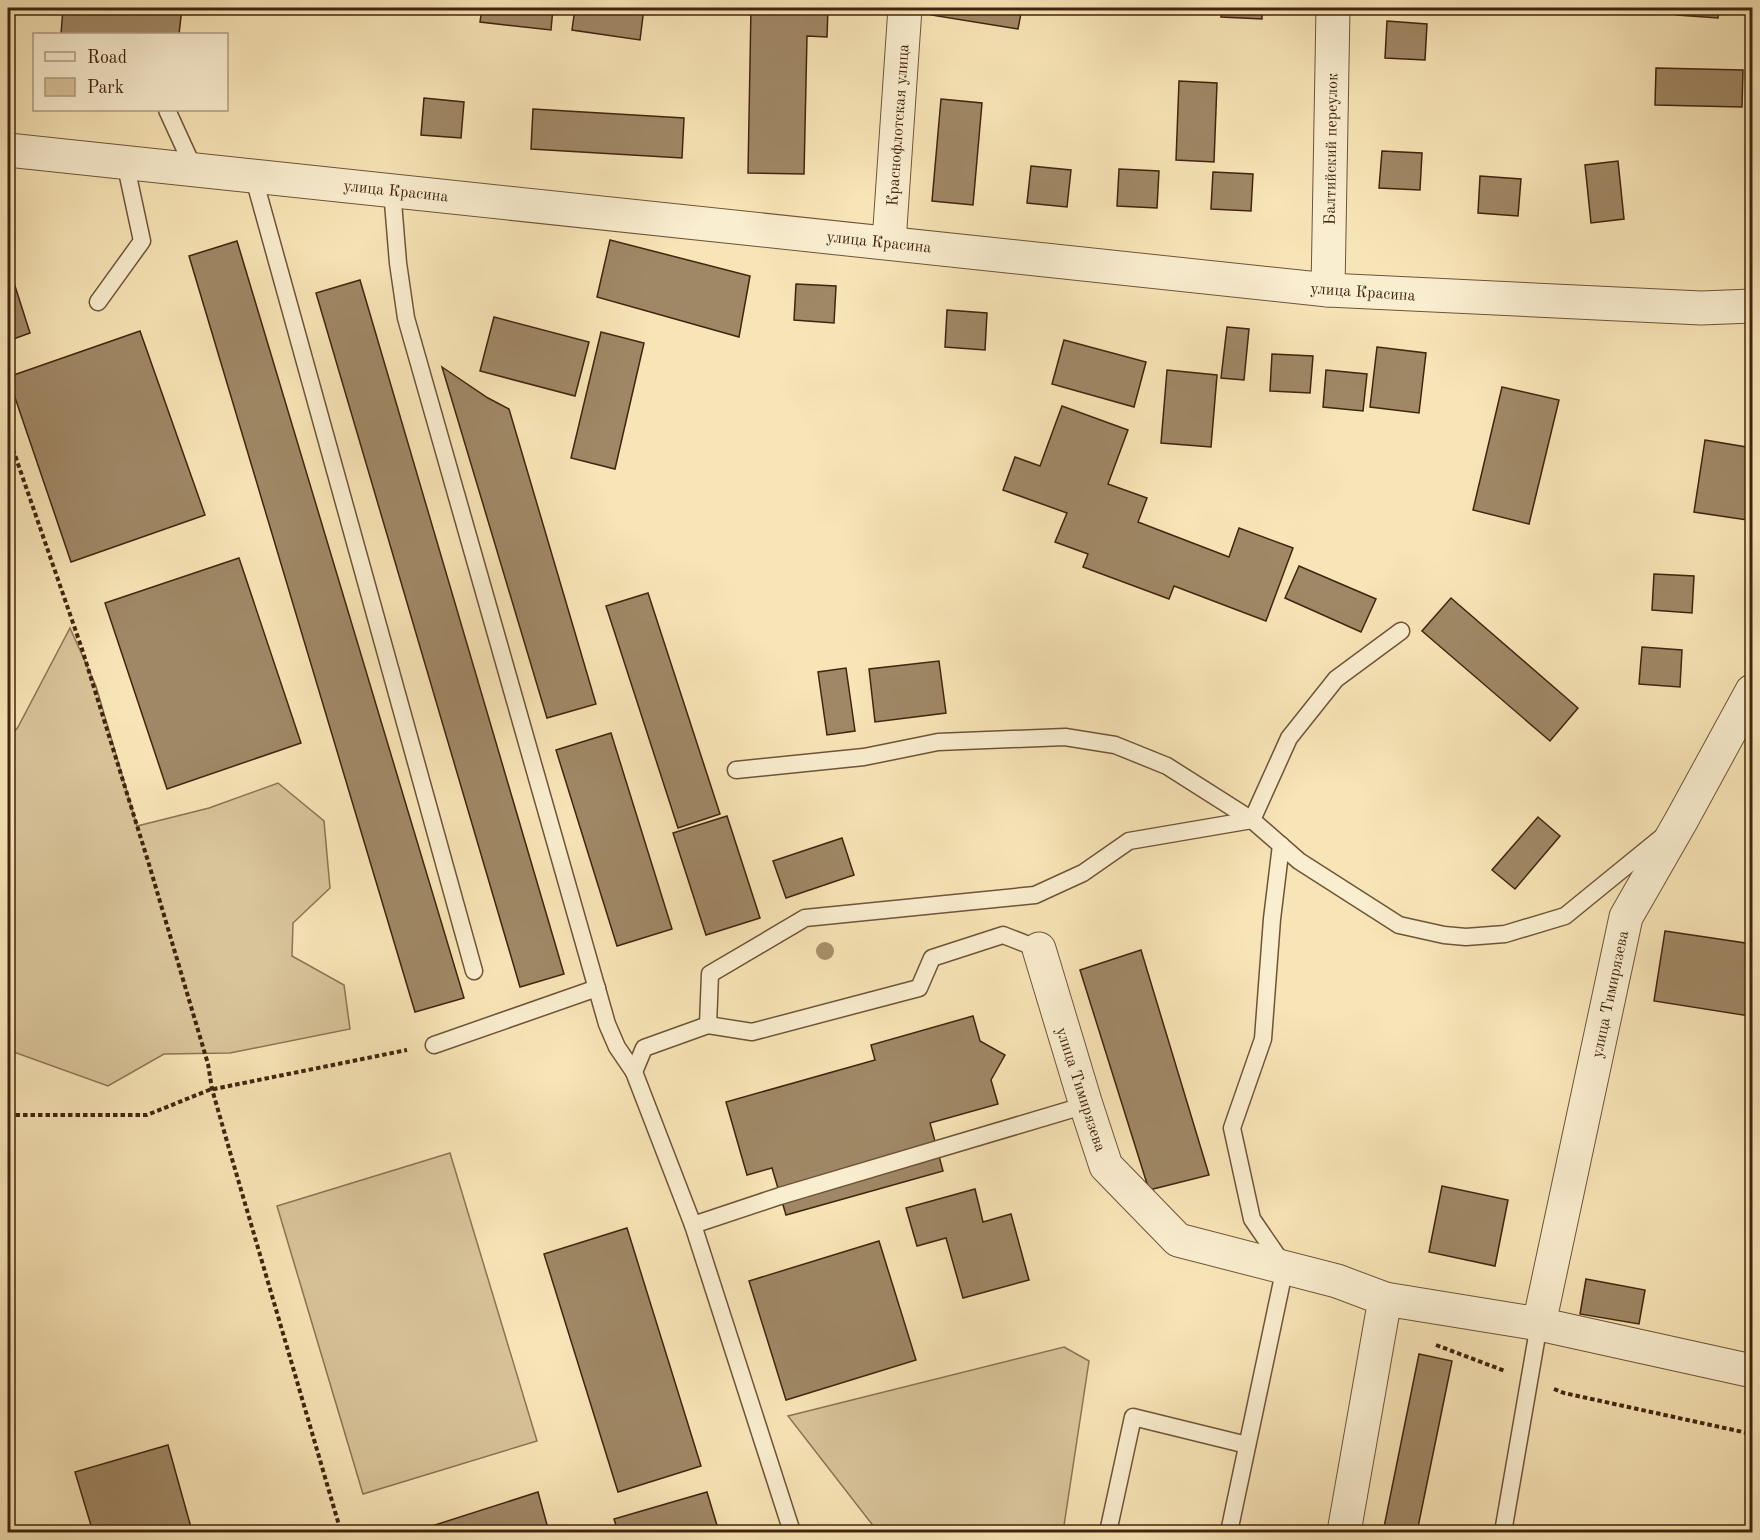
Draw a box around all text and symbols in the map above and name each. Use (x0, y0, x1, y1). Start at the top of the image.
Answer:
legend (33, 33, 228, 111)
street label: Краснофлотская улица (885, 44, 913, 207)
text: Road (87, 49, 127, 67)
street label: Балтийский переулок (1323, 73, 1341, 225)
text: Park (87, 79, 124, 97)
street label: улица Красина (342, 179, 449, 205)
street label: улица Красина (825, 230, 932, 256)
street label: улица Красина (1310, 281, 1416, 305)
street label: улица Тимирязева (1590, 929, 1632, 1060)
street label: улица Тимирязева (1052, 1025, 1108, 1154)

